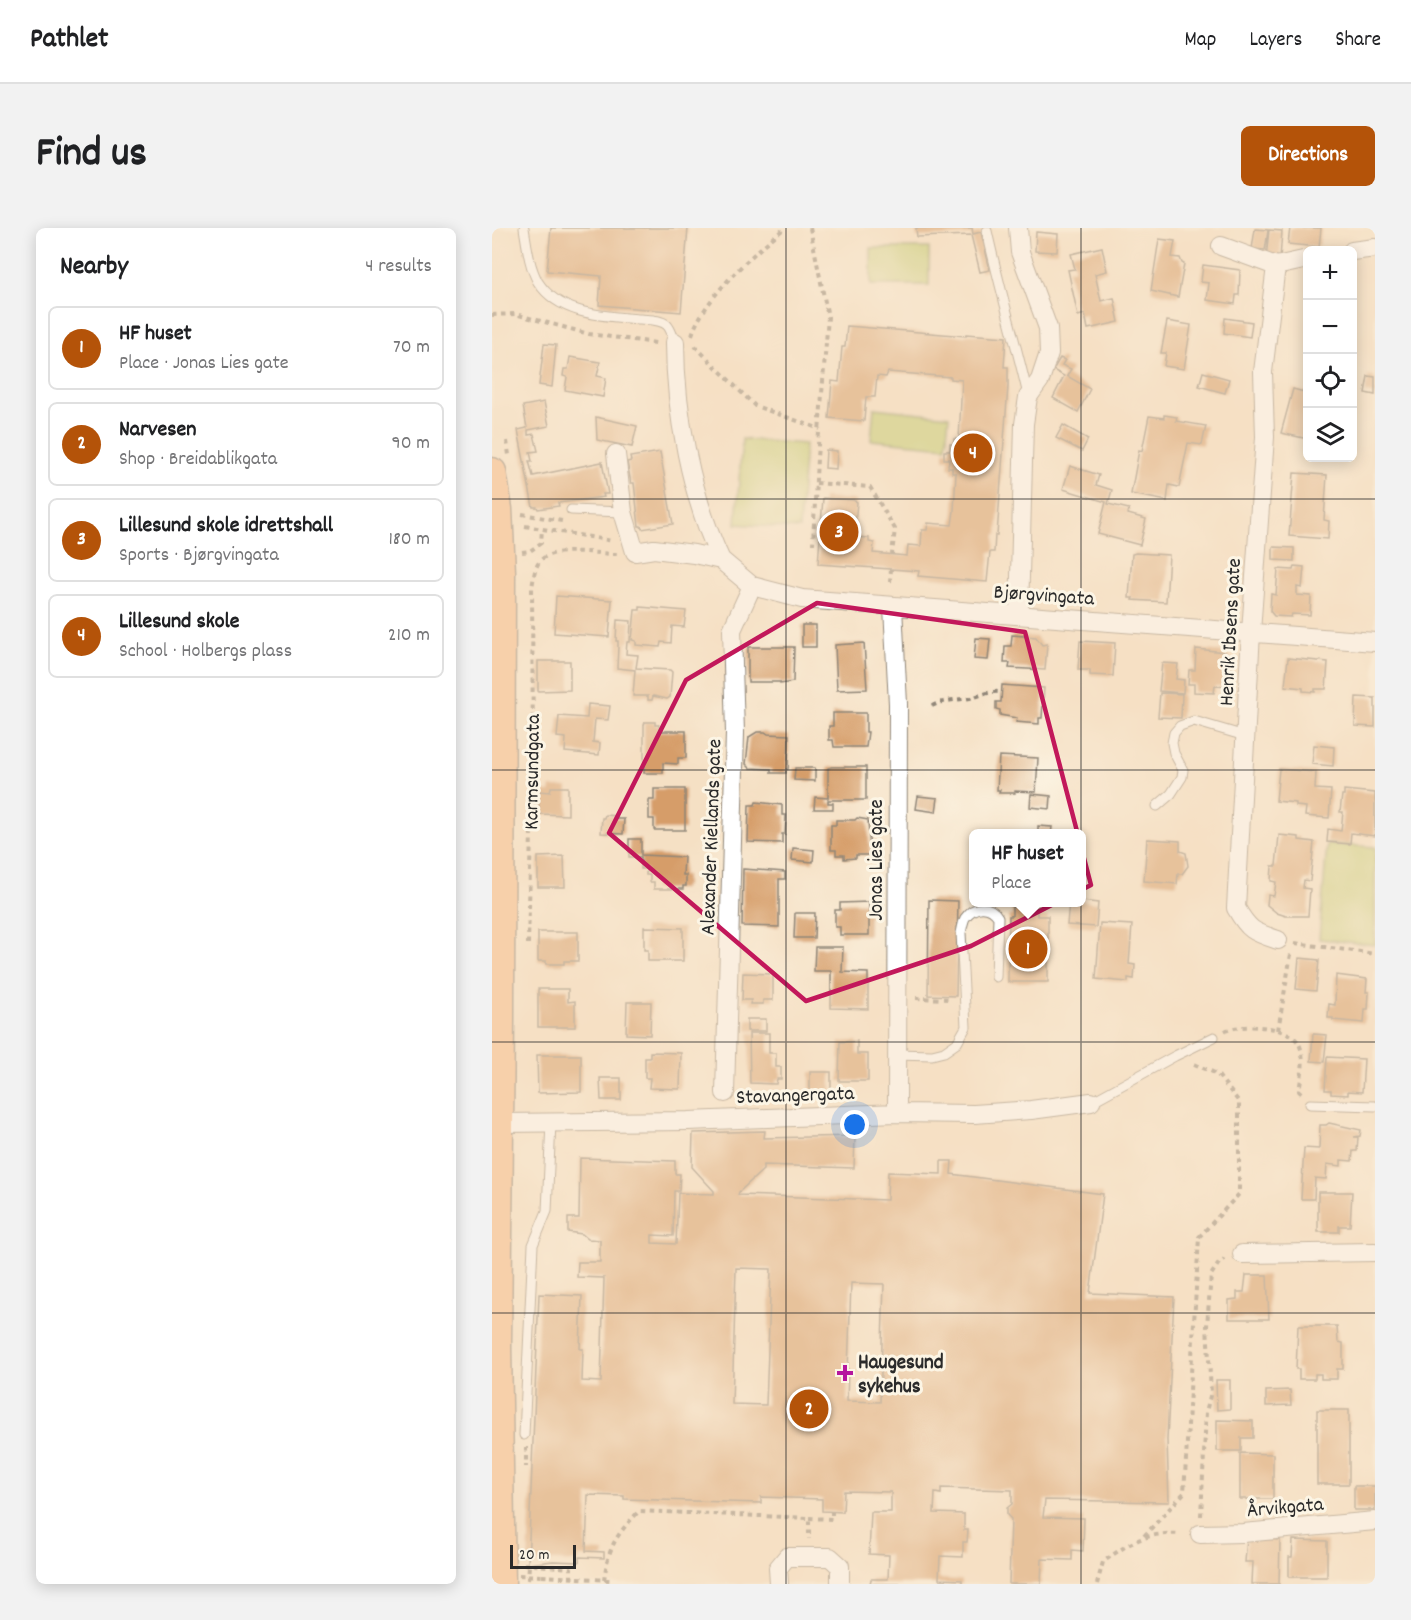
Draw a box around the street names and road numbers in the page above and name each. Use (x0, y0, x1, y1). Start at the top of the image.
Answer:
street label: Henrik Ibsens gate (1213, 558, 1251, 707)
street label: Bjørgvingata (992, 579, 1096, 616)
street label: Karmsundgata (518, 713, 550, 830)
street label: Alexander Kiellands gate (695, 738, 731, 936)
street label: Jonas Lies gate (863, 799, 893, 921)
street label: Stavangergata (736, 1080, 856, 1114)
street label: Årvikgata (1246, 1491, 1326, 1527)

